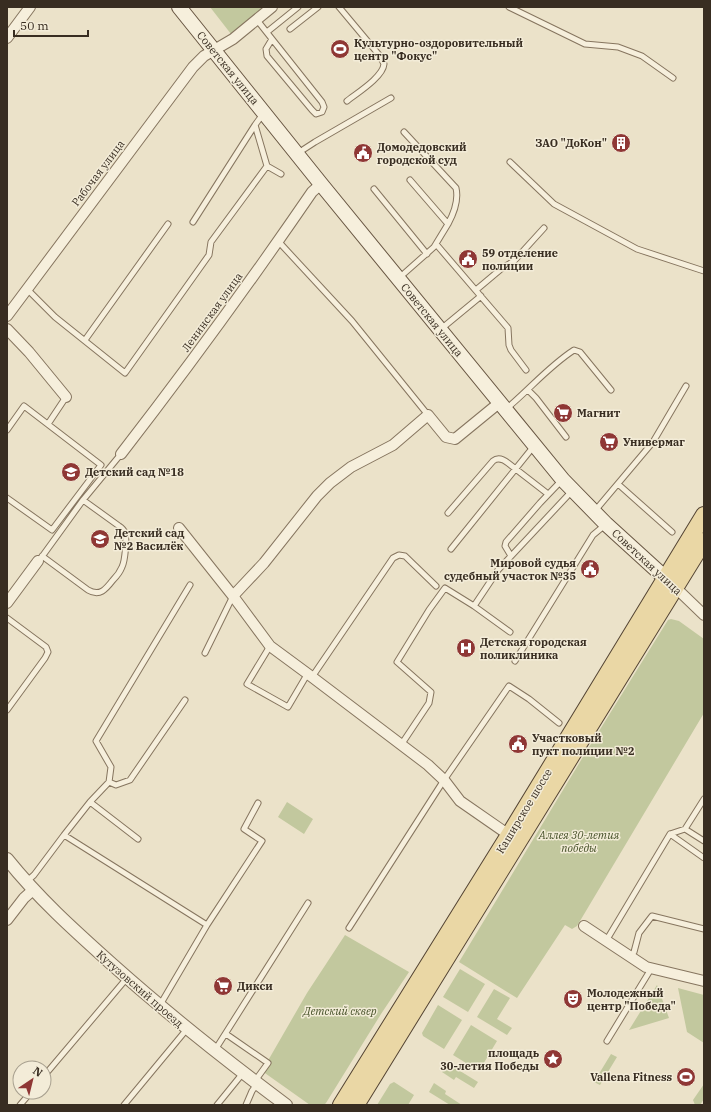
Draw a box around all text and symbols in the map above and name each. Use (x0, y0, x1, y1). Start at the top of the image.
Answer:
scale bar (14, 12, 88, 38)
text: 50 m (20, 18, 49, 33)
street label: Советская улица (194, 28, 262, 108)
place label: Культурно-оздоровительный центр "Фокус" (354, 36, 523, 63)
sports icon: Культурно-оздоровительный центр "Фокус" (329, 38, 351, 60)
building icon: ЗАО "ДоКон" (610, 132, 632, 154)
place label: ЗАО "ДоКон" (535, 136, 607, 150)
street label: Рабочая улица (69, 137, 127, 209)
place label: Домодедовский городской суд (377, 140, 467, 167)
public building icon: Домодедовский городской суд (352, 142, 374, 164)
place label: 59 отделение полиции (482, 246, 558, 273)
public building icon: 59 отделение полиции (457, 248, 479, 270)
street label: Ленинская улица (178, 270, 246, 354)
street label: Советская улица (398, 280, 466, 360)
supermarket icon: Магнит (552, 402, 574, 424)
place label: Магнит (577, 406, 621, 420)
supermarket icon: Универмаг (598, 431, 620, 453)
place label: Универмаг (623, 435, 685, 449)
school or university icon: Детский сад №18 (60, 461, 82, 483)
place label: Детский сад №18 (85, 465, 184, 479)
place label: Детский сад №2 Василёк (114, 526, 184, 553)
street label: Советская улица (609, 526, 685, 598)
school or university icon: Детский сад №2 Василёк (89, 528, 111, 550)
place label: Мировой судья судебный участок №35 (444, 556, 576, 583)
public building icon: Мировой судья судебный участок №35 (579, 558, 601, 580)
place label: Детская городская поликлиника (480, 635, 587, 662)
hospital icon: Детская городская поликлиника (455, 637, 477, 659)
place label: Участковый пукт полиции №2 (532, 731, 635, 758)
public building icon: Участковый пукт полиции №2 (507, 733, 529, 755)
street label: Каширское шоссе (493, 766, 555, 856)
park label: Аллея 30-летия победы (538, 828, 619, 855)
street label: Кутузовский проезд (94, 948, 186, 1031)
supermarket icon: Дикси (212, 975, 234, 997)
place label: Дикси (237, 979, 273, 993)
place label: Молодежный центр "Победа" (587, 986, 676, 1013)
theatre icon: Молодежный центр "Победа" (562, 988, 584, 1010)
park label: Детский сквер (302, 1004, 377, 1018)
place label: площадь 30-летия Победы (440, 1046, 540, 1073)
place icon: площадь 30-летия Победы (542, 1048, 564, 1070)
north arrow (12, 1060, 52, 1100)
text: N (30, 1064, 46, 1080)
sports icon: Vallena Fitness (675, 1066, 697, 1088)
place label: Vallena Fitness (590, 1070, 672, 1084)

